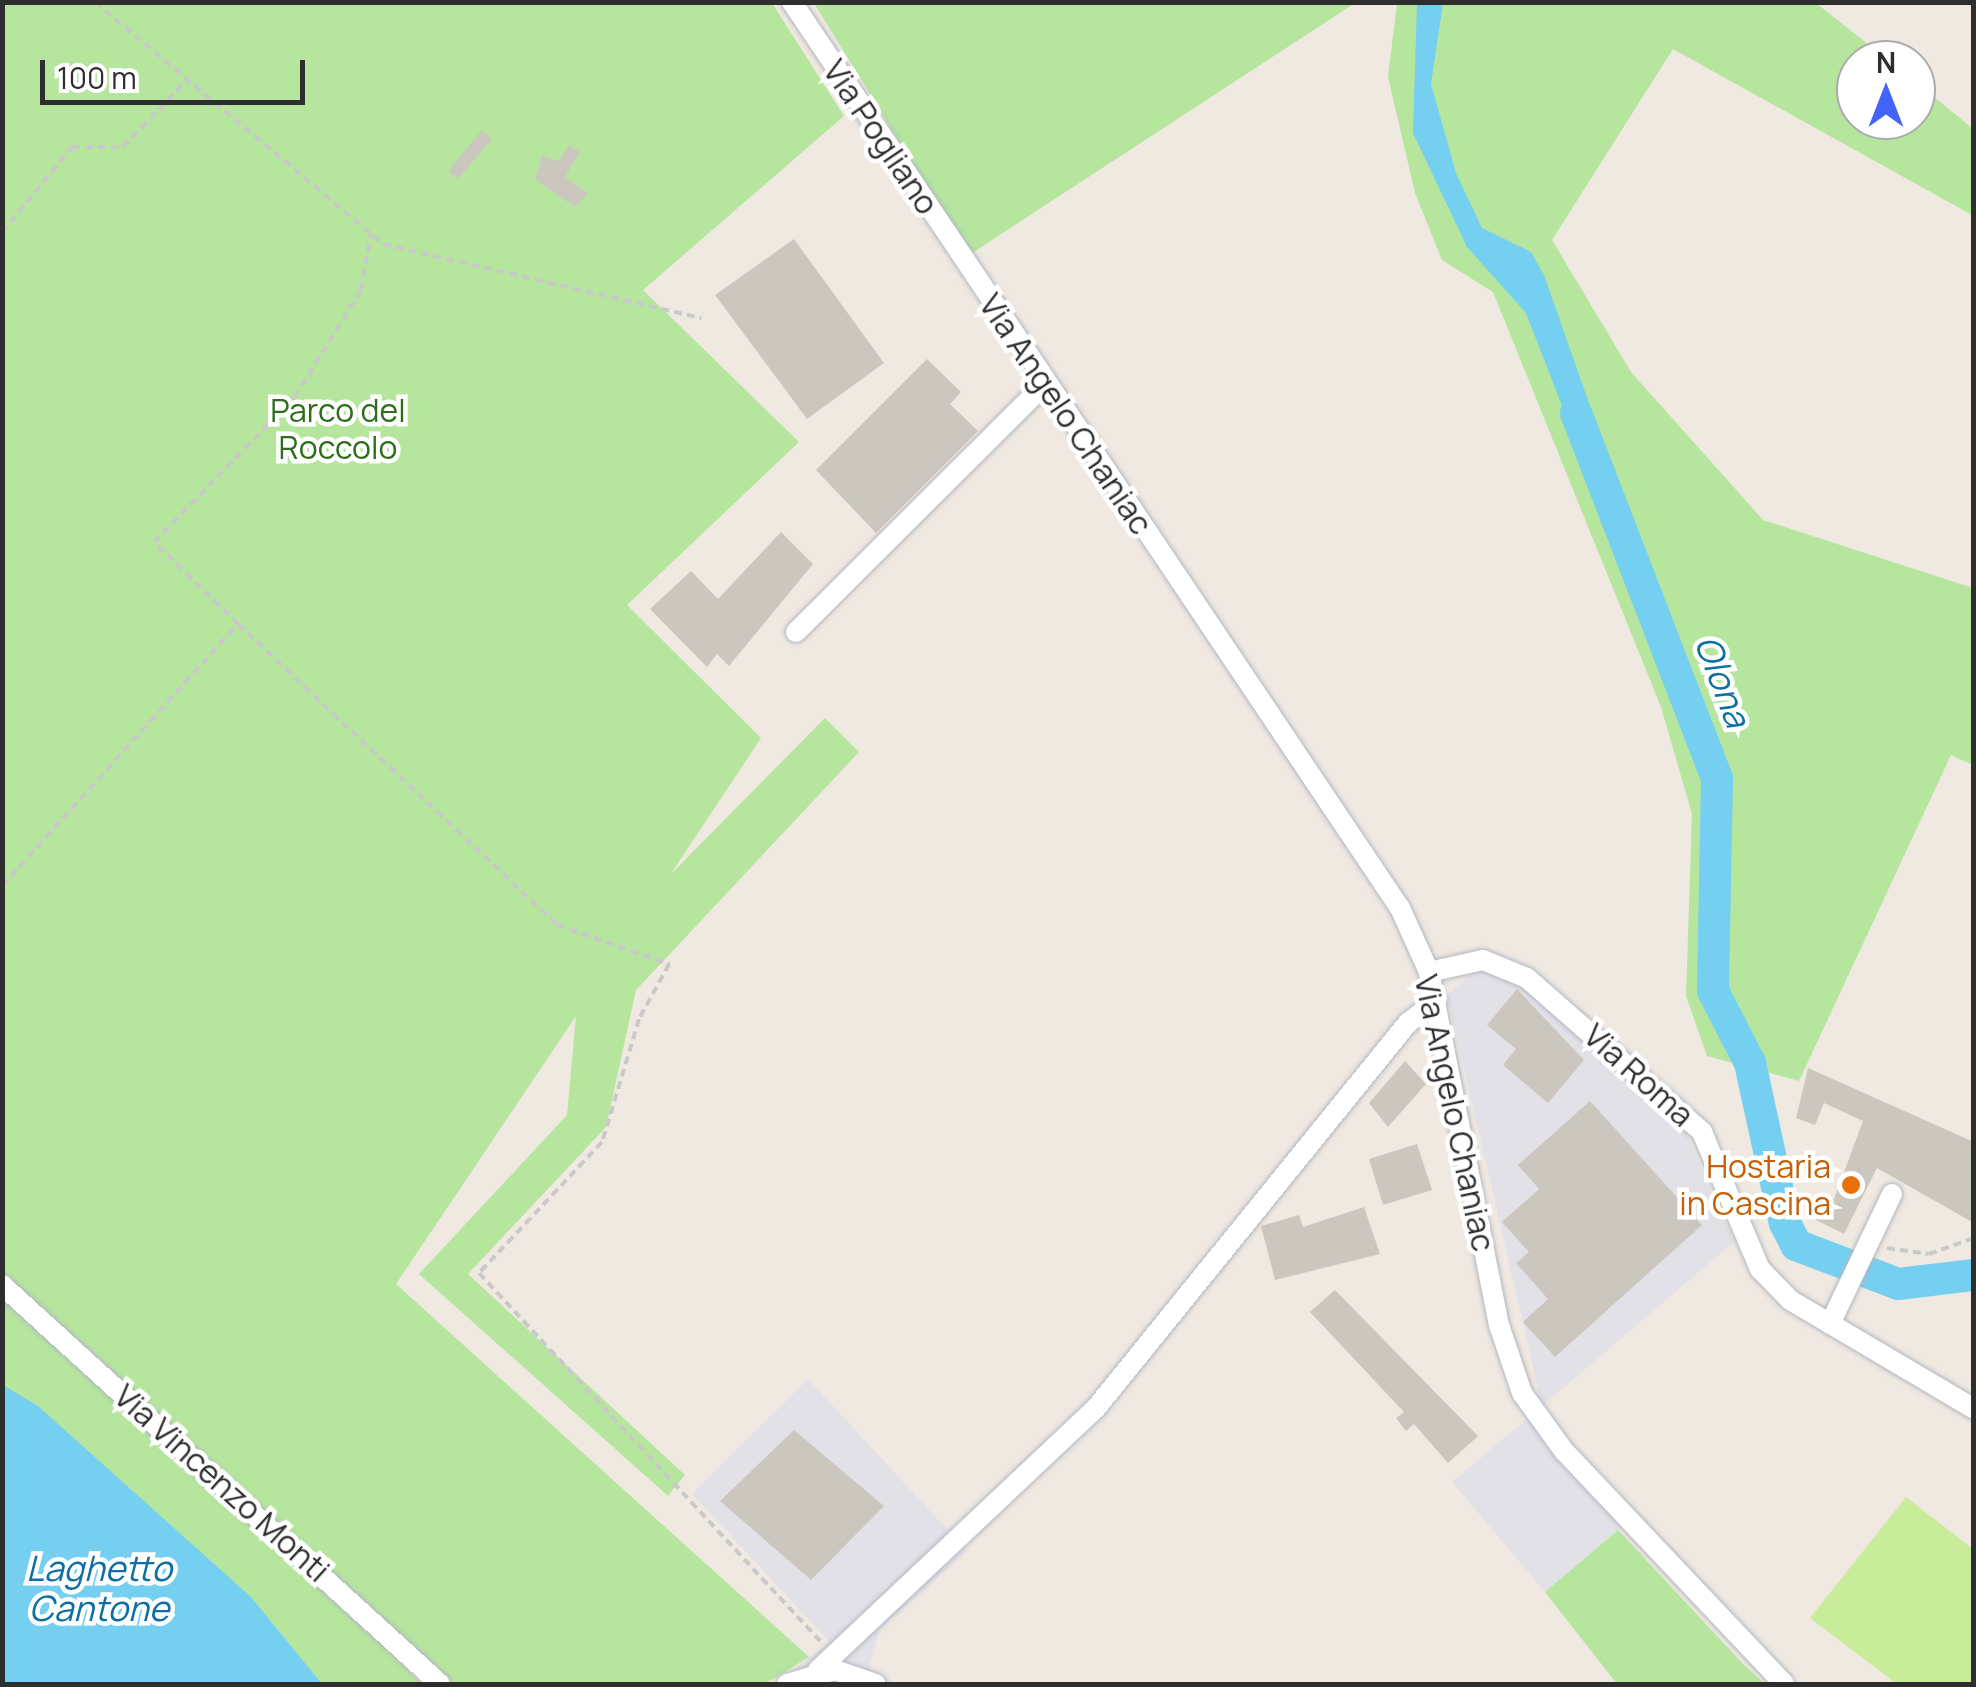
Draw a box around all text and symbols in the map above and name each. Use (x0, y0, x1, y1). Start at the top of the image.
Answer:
scale bar (45, 40, 310, 102)
north arrow (1836, 40, 1936, 140)
text: N (1876, 43, 1896, 81)
street label: Via Pogliano (815, 52, 947, 222)
text: 100 m (57, 57, 137, 98)
street label: Via Angelo Chaniac (971, 286, 1161, 542)
park label: Parco del Roccolo (270, 392, 406, 467)
water label: Olona (1686, 629, 1760, 733)
street label: Via Angelo Chaniac (1407, 971, 1503, 1255)
street label: Via Roma (1576, 1016, 1702, 1134)
place label: Hostaria in Cascina (1679, 1148, 1831, 1223)
marker: Hostaria in Cascina (1840, 1174, 1862, 1196)
street label: Via Vincenzo Monti (107, 1376, 337, 1590)
water label: Laghetto Cantone (26, 1547, 172, 1629)

